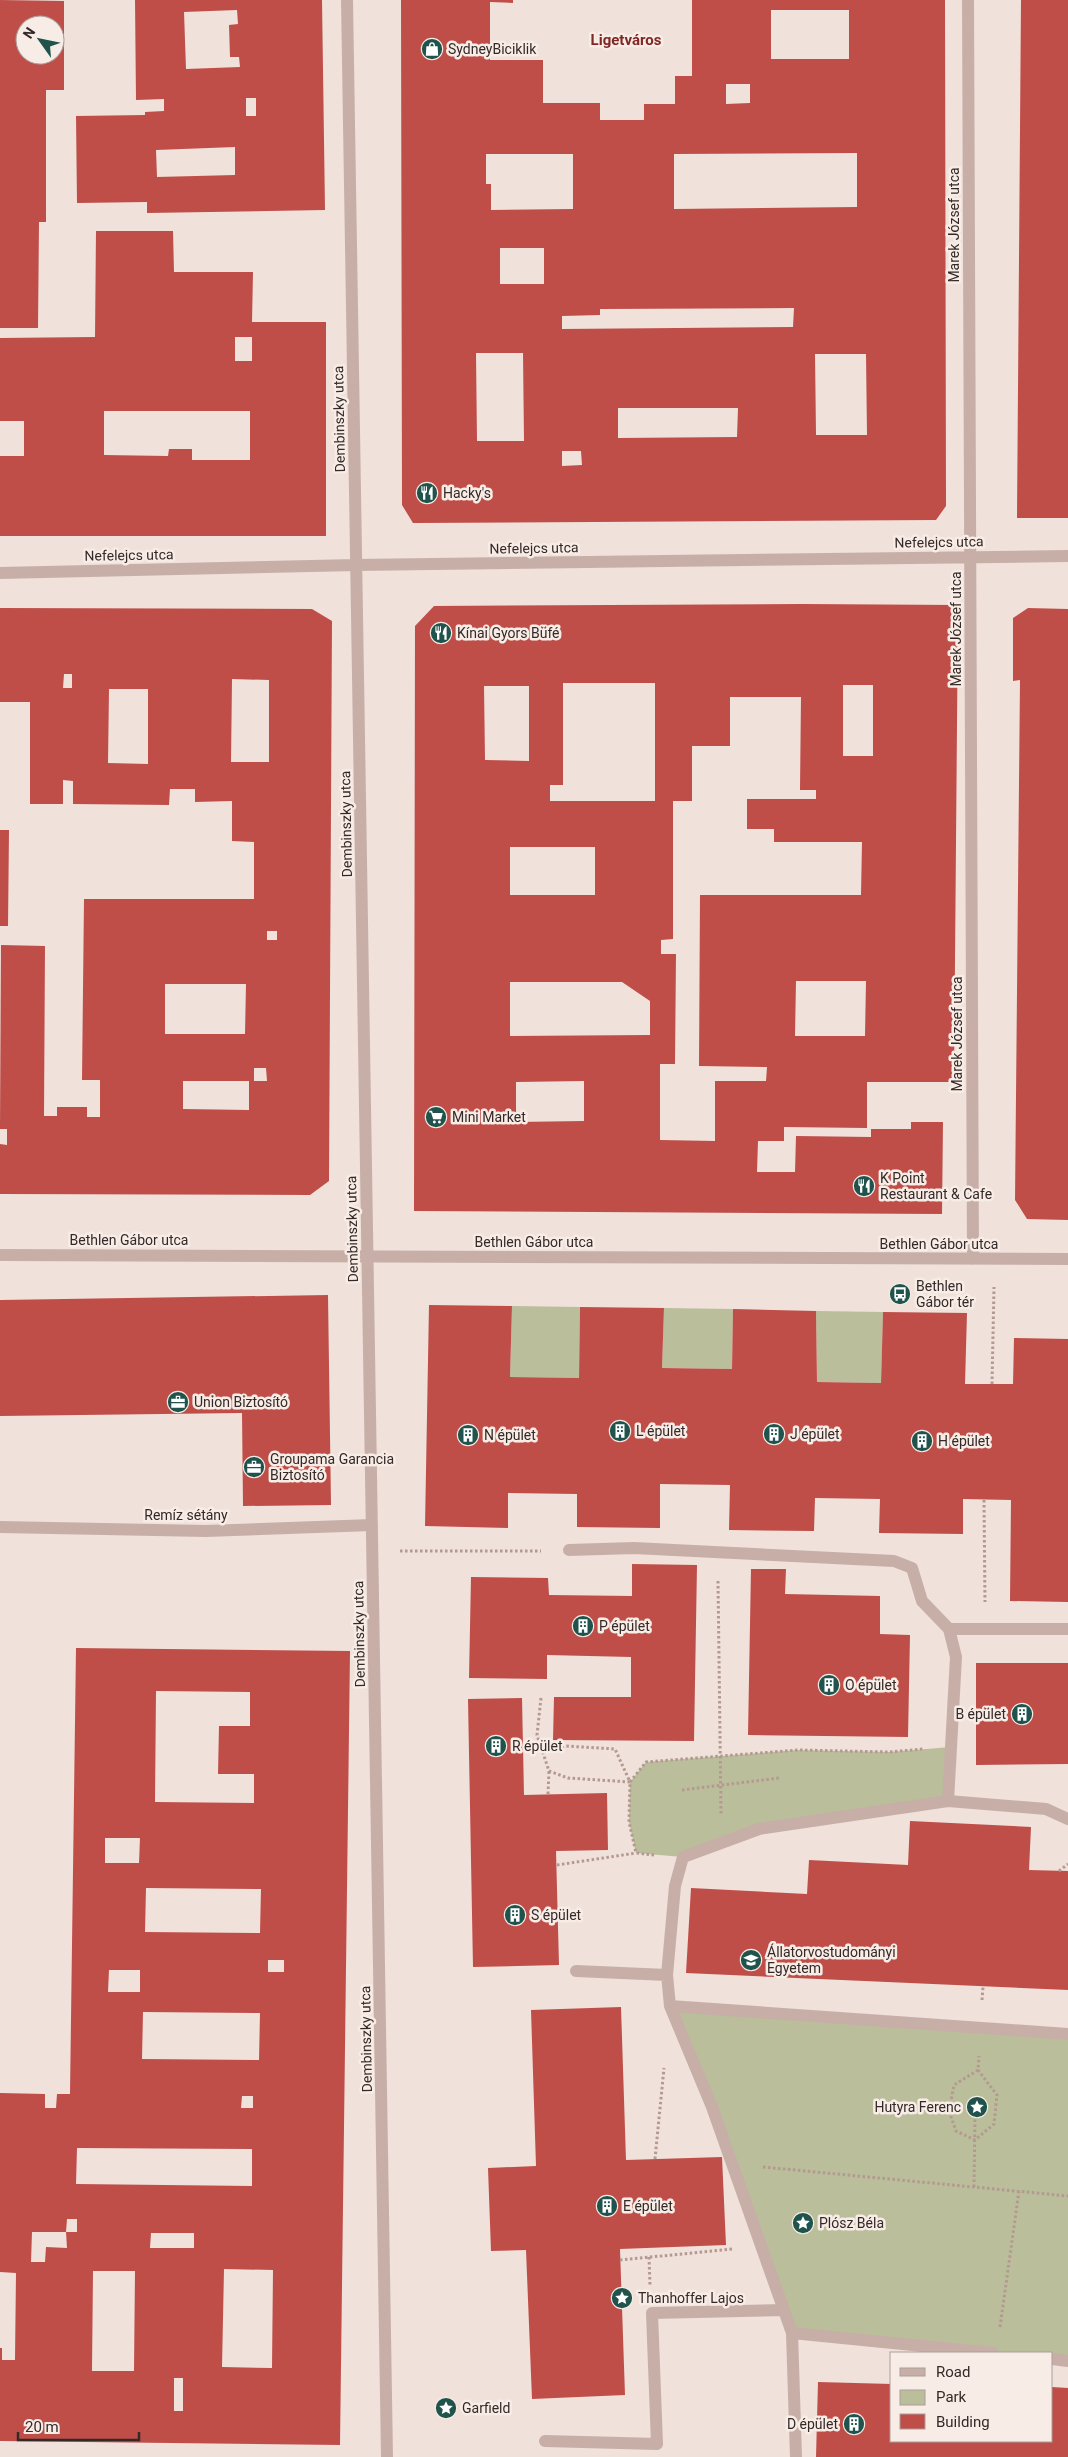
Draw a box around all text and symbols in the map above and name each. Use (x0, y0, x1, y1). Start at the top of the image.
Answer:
north arrow (15, 15, 65, 65)
text: N (20, 24, 39, 41)
district label: Ligetváros (591, 31, 662, 49)
shop icon: SydneyBiciklik (420, 37, 444, 61)
place label: SydneyBiciklik (448, 41, 537, 57)
street label: Marek József utca (946, 167, 962, 283)
street label: Dembinszky utca (330, 366, 348, 472)
restaurant icon: Hacky's (415, 481, 439, 505)
place label: Hacky's (443, 485, 491, 501)
street label: Nefelejcs utca (894, 533, 984, 551)
street label: Nefelejcs utca (489, 539, 579, 557)
street label: Nefelejcs utca (84, 546, 174, 564)
street label: Marek József utca (948, 571, 964, 687)
restaurant icon: Kínai Gyors Büfé (429, 621, 453, 645)
place label: Kínai Gyors Büfé (457, 625, 560, 641)
street label: Dembinszky utca (337, 771, 355, 877)
street label: Marek József utca (949, 976, 965, 1092)
supermarket icon: Mini Market (424, 1105, 448, 1129)
place label: Mini Market (452, 1109, 526, 1125)
place label: K Point Restaurant & Cafe (880, 1170, 992, 1202)
restaurant icon: K Point Restaurant & Cafe (852, 1174, 876, 1198)
street label: Dembinszky utca (343, 1176, 361, 1282)
street label: Bethlen Gábor utca (70, 1232, 188, 1248)
street label: Bethlen Gábor utca (475, 1234, 593, 1250)
street label: Bethlen Gábor utca (880, 1236, 998, 1252)
place label: Bethlen Gábor tér (916, 1278, 974, 1310)
bus stop icon: Bethlen Gábor tér (888, 1282, 912, 1306)
office icon: Union Biztosító (166, 1390, 190, 1414)
place label: Union Biztosító (194, 1394, 288, 1410)
building icon: L épület (608, 1419, 632, 1443)
building icon: J épület (762, 1422, 786, 1446)
building icon: N épület (456, 1423, 480, 1447)
place label: L épület (636, 1423, 686, 1439)
place label: J épület (790, 1426, 840, 1442)
place label: N épület (484, 1427, 536, 1443)
building icon: H épület (910, 1429, 934, 1453)
place label: H épület (938, 1433, 990, 1449)
place label: Groupama Garancia Biztosító (270, 1451, 394, 1483)
office icon: Groupama Garancia Biztosító (242, 1455, 266, 1479)
street label: Remíz sétány (144, 1507, 228, 1523)
street label: Dembinszky utca (350, 1581, 368, 1687)
building icon: P épület (571, 1614, 595, 1638)
place label: P épület (599, 1618, 650, 1634)
building icon: O épület (817, 1673, 841, 1697)
place label: O épület (845, 1677, 897, 1693)
building icon: B épület (1010, 1702, 1034, 1726)
place label: B épület (955, 1706, 1006, 1722)
building icon: R épület (484, 1734, 508, 1758)
place label: R épület (512, 1738, 563, 1754)
building icon: S épület (503, 1903, 527, 1927)
place label: S épület (531, 1907, 582, 1923)
place label: Állatorvostudományi Egyetem (767, 1943, 896, 1976)
school or university icon: Állatorvostudományi Egyetem (739, 1948, 763, 1972)
street label: Dembinszky utca (357, 1986, 375, 2092)
place icon: Hutyra Ferenc (965, 2095, 989, 2119)
place label: Hutyra Ferenc (874, 2099, 961, 2115)
building icon: E épület (595, 2194, 619, 2218)
place label: E épület (623, 2198, 673, 2214)
place icon: Plósz Béla (791, 2211, 815, 2235)
place label: Plósz Béla (819, 2215, 884, 2231)
place icon: Thanhoffer Lajos (610, 2286, 634, 2310)
place label: Thanhoffer Lajos (638, 2290, 744, 2306)
legend (890, 2352, 1053, 2442)
text: Road (936, 2363, 970, 2381)
text: Park (936, 2388, 967, 2406)
place icon: Garfield (434, 2396, 458, 2420)
place label: Garfield (462, 2400, 510, 2416)
scale bar (18, 2410, 139, 2442)
building icon: D épület (842, 2412, 866, 2436)
text: Building (936, 2413, 990, 2431)
place label: D épület (787, 2416, 838, 2432)
text: 20 m (25, 2418, 59, 2436)

